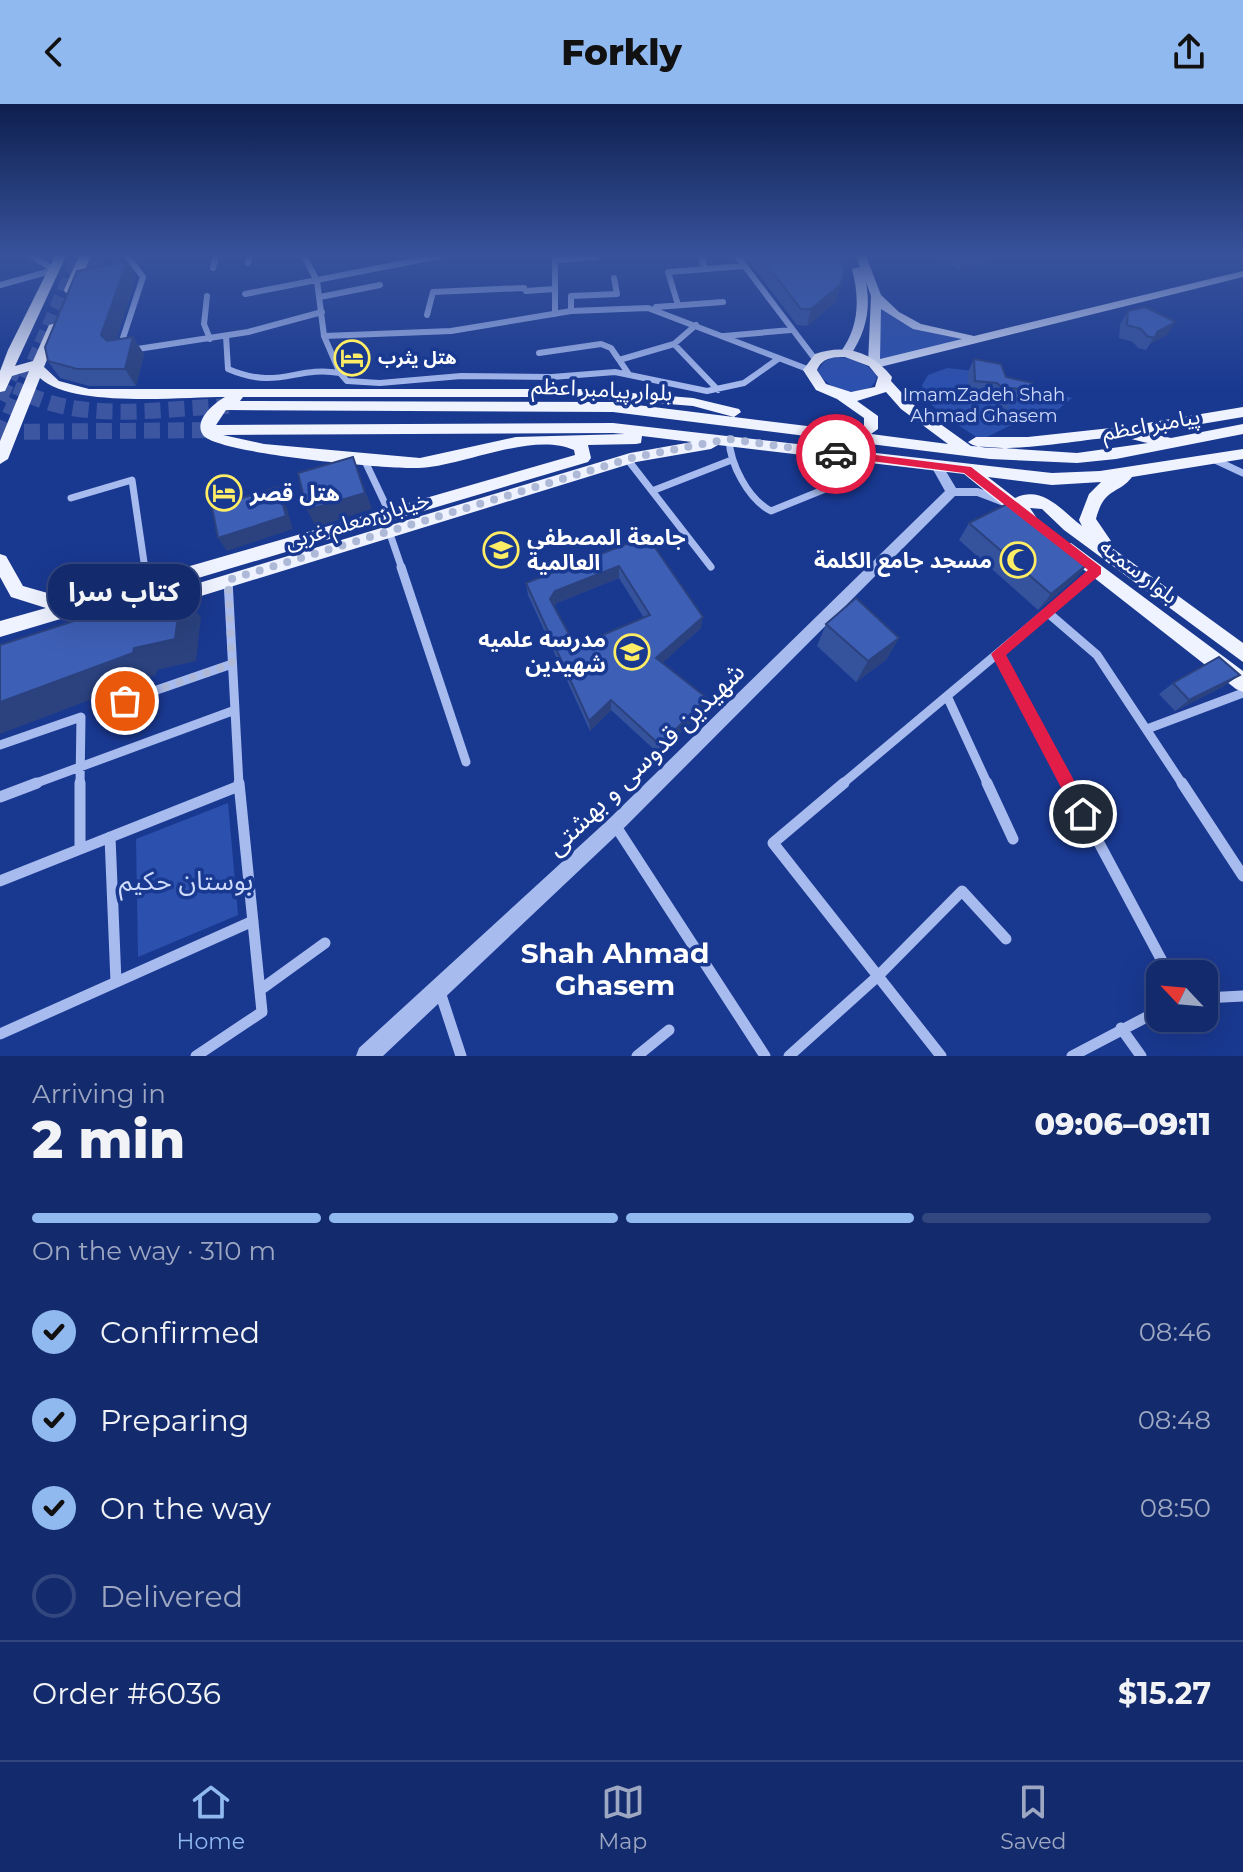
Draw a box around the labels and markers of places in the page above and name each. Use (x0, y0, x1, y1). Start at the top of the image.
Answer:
hotel icon: هتل یثرب (333, 339, 371, 377)
place label: هتل یثرب (378, 347, 457, 369)
hotel icon: هتل قصر (205, 474, 243, 512)
place label: هتل قصر (249, 480, 340, 507)
place label: جامعة المصطفی العالمیة (527, 524, 686, 576)
school or university icon: جامعة المصطفی العالمیة (482, 531, 520, 569)
mosque icon: مسجد جامع الکلمة (999, 541, 1037, 579)
place label: مسجد جامع الکلمة (814, 547, 992, 577)
callout: کتاب سرا (49, 565, 201, 621)
place label: مدرسه علمیه شهیدین (478, 626, 606, 678)
school or university icon: مدرسه علمیه شهیدین (613, 633, 651, 671)
pin (91, 667, 159, 735)
pin (1049, 780, 1117, 848)

